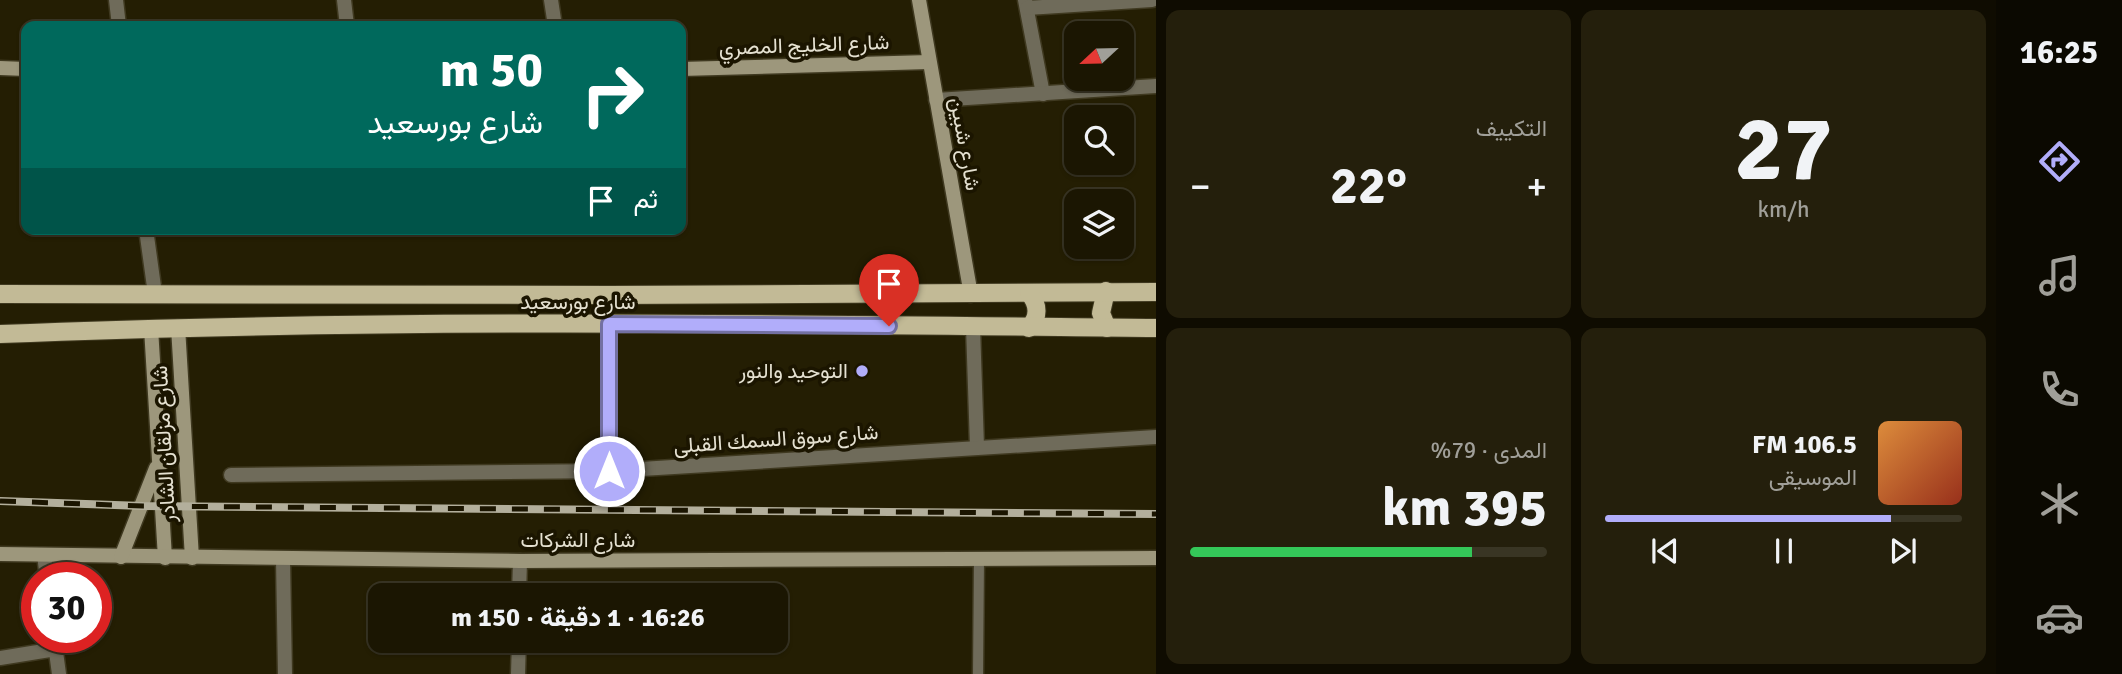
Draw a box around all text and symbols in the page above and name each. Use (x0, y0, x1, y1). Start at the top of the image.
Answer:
north arrow (1064, 21, 1134, 91)
map controls (1064, 21, 1134, 259)
street label: شارع الخليج المصري (718, 29, 890, 65)
text: 16:25 (2020, 33, 2098, 72)
text: 50 m (440, 40, 543, 100)
icon: right (567, 49, 658, 140)
text: 27 (1734, 93, 1833, 206)
street label: شارع شبين (943, 95, 986, 193)
text: شارع بورسعيد (367, 103, 543, 142)
button: search (1064, 105, 1134, 175)
text: التكييف (1476, 114, 1547, 143)
icon: directions (2035, 137, 2084, 186)
text: 22° (1330, 154, 1407, 218)
text: − (1190, 163, 1211, 210)
text: + (1526, 163, 1547, 210)
icon: arrive (582, 182, 620, 220)
text: ثم (634, 184, 658, 216)
button: layers (1064, 189, 1134, 259)
text: km/h (1757, 195, 1810, 224)
icon: music (2035, 251, 2084, 300)
pin (859, 254, 919, 326)
icon: arrive (870, 265, 908, 303)
street label: شارع بورسعيد (520, 289, 636, 316)
place label: التوحيد والنور (738, 358, 848, 384)
marker: التوحيد والنور (854, 363, 870, 379)
street label: شارع مزلقان الشادر (147, 365, 182, 524)
icon: phone (2035, 365, 2084, 414)
street label: شارع سوق السمك القبلى (673, 419, 879, 460)
text: 106.5 FM (1752, 429, 1857, 461)
position arrow (572, 434, 646, 508)
text: المدى · 79% (1431, 436, 1547, 465)
text: الموسيقى (1769, 463, 1857, 492)
text: 395 km (1382, 476, 1547, 540)
icon: climate (2035, 479, 2084, 528)
street label: شارع الشركات (521, 527, 635, 554)
icon: previous (1646, 532, 1684, 570)
icon: pause (1765, 532, 1803, 570)
icon: next (1884, 532, 1922, 570)
speed limit sign: 30 (21, 562, 112, 653)
icon: car (2035, 593, 2084, 642)
text: 16:26 · 1 دقيقة · 150 m (451, 602, 705, 634)

